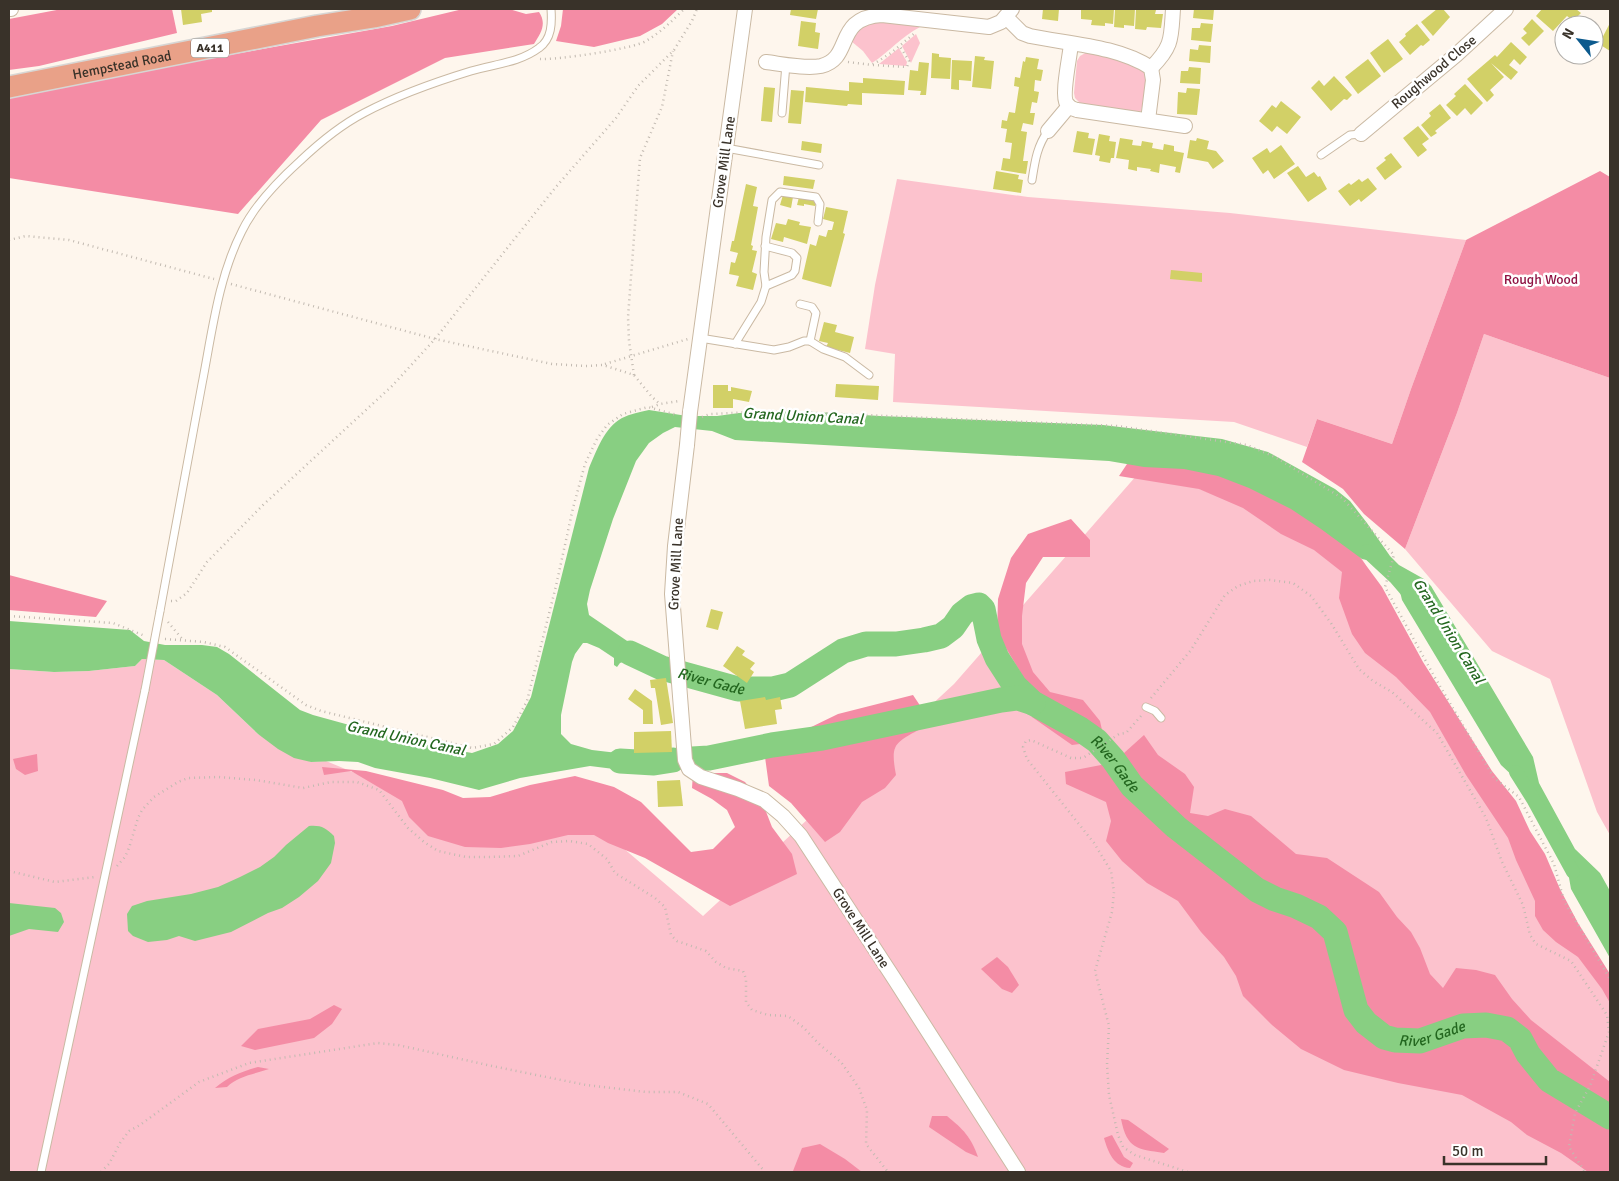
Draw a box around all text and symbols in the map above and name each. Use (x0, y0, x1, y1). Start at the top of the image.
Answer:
north arrow (1554, 15, 1604, 65)
text: N (1558, 25, 1578, 42)
street label: Roughwood Close (1388, 31, 1480, 113)
road number: A411 (191, 38, 229, 58)
street label: Hempstead Road (71, 47, 173, 83)
street label: Grove Mill Lane (709, 115, 739, 209)
park label: Rough Wood (1504, 271, 1578, 288)
water label: Grand Union Canal (742, 404, 865, 428)
street label: Grove Mill Lane (665, 517, 687, 611)
water label: Grand Union Canal (1409, 575, 1489, 688)
water label: River Gade (675, 664, 746, 698)
water label: Grand Union Canal (345, 717, 468, 760)
water label: River Gade (1087, 730, 1144, 798)
street label: Grove Mill Lane (829, 885, 893, 971)
water label: River Gade (1398, 1017, 1469, 1050)
scale bar (1444, 1134, 1546, 1166)
text: 50 m (1452, 1142, 1483, 1160)

